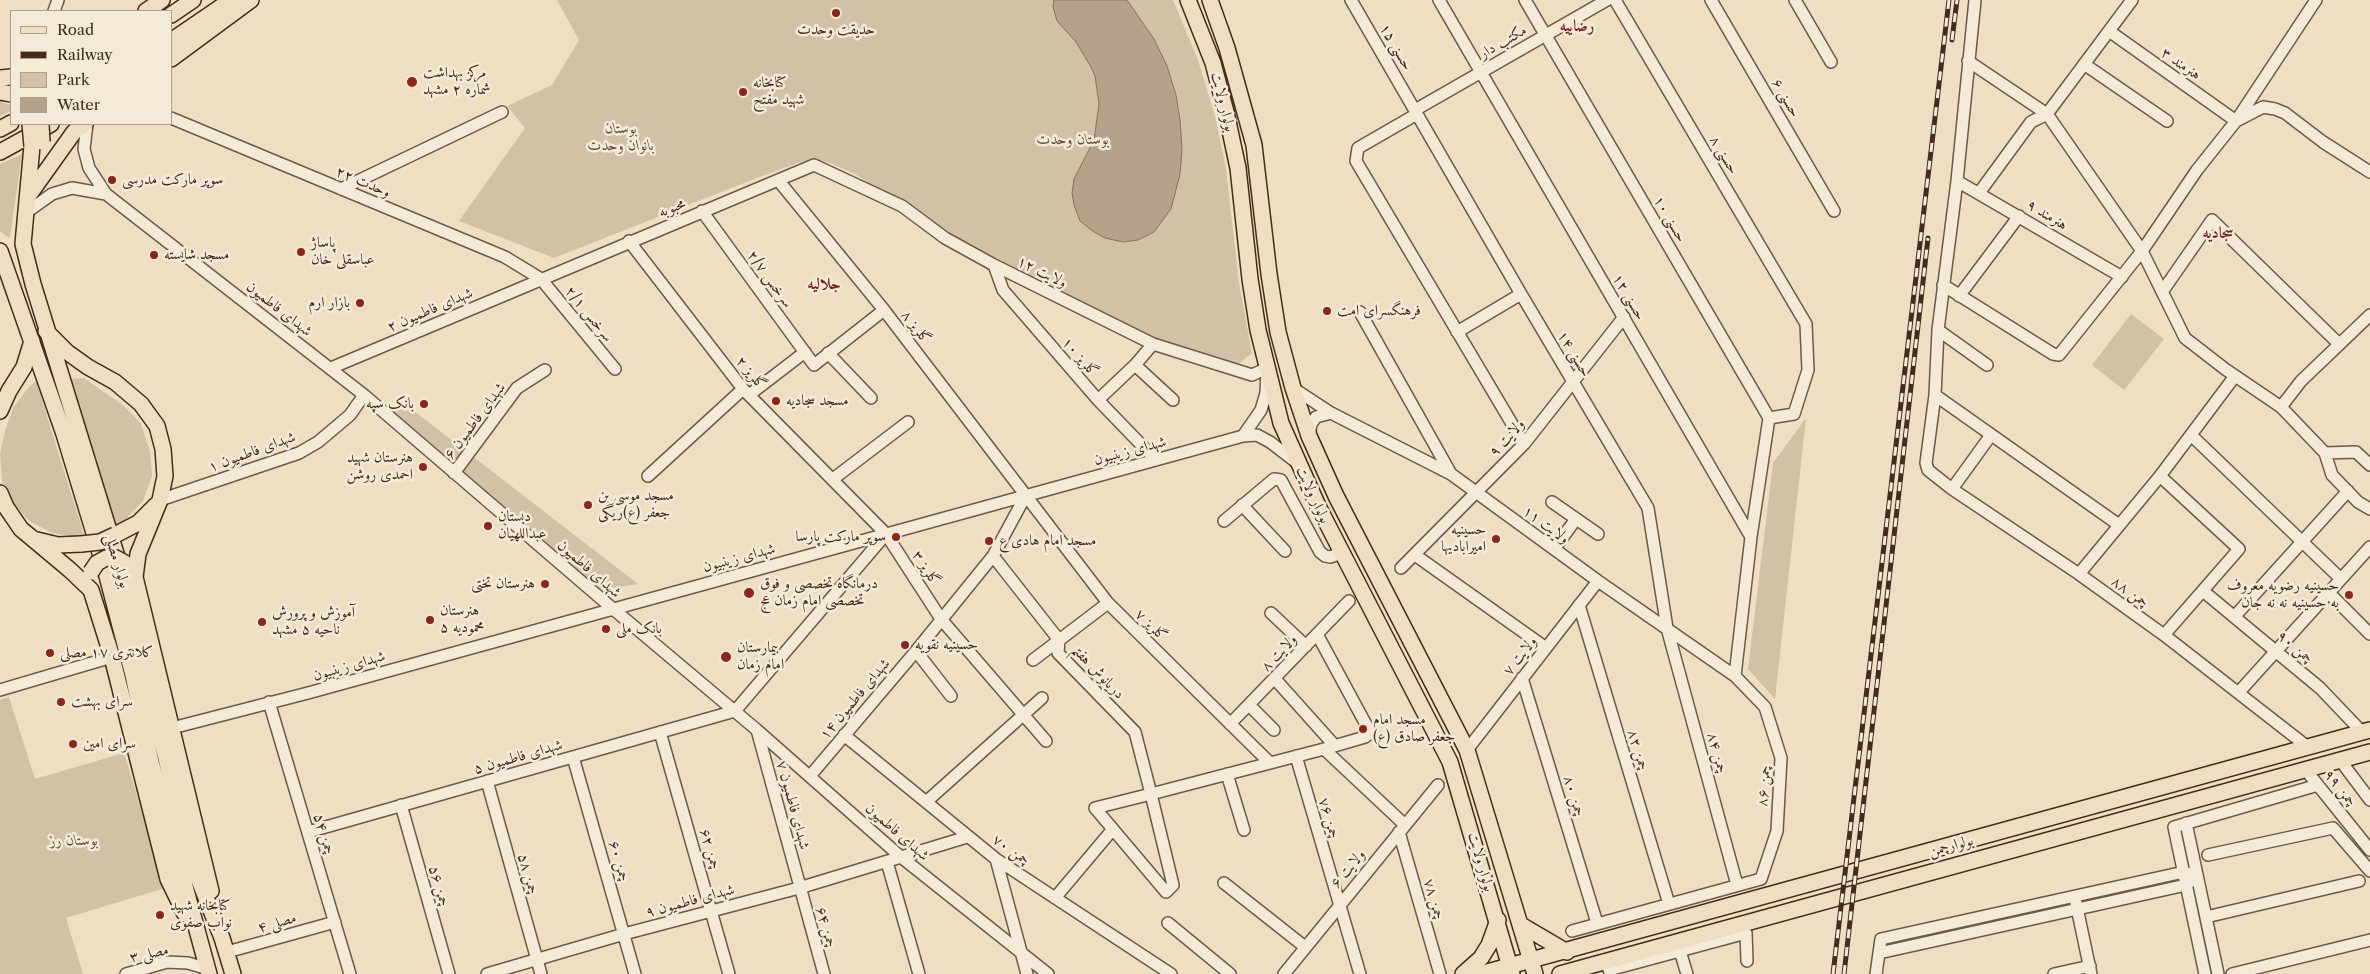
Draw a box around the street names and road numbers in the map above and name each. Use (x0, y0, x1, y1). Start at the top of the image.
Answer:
street label: حسنی ۱۵ (1376, 20, 1416, 74)
street label: مکتب دار (1476, 21, 1530, 63)
street label: هنرمند ۳ (2158, 44, 2204, 84)
street label: بولوار ولایت (1207, 70, 1239, 134)
street label: حسنی ۶ (1768, 75, 1804, 121)
street label: حسنی ۸ (1705, 132, 1743, 178)
street label: وحدت ۲۲ (333, 162, 393, 202)
street label: حسنی ۱۰ (1650, 192, 1690, 246)
street label: محبوبه (656, 194, 688, 222)
street label: هنرمند ۹ (2023, 196, 2071, 234)
street label: سرخس ۲/۷ (743, 247, 797, 311)
street label: ولایت ۱۲ (1014, 252, 1070, 292)
street label: حسنی ۱۲ (1609, 270, 1649, 324)
street label: شهدای فاطمیون (243, 278, 315, 340)
street label: سرخس ۲/۱ (561, 283, 617, 345)
street label: شهدای فاطمیون ۲ (384, 284, 476, 336)
street label: گلریز ۸ (897, 307, 935, 347)
street label: حسنی ۱۴ (1553, 328, 1595, 380)
street label: گلریز ۱۰ (1058, 333, 1102, 381)
street label: گلریز ۲ (732, 353, 770, 393)
street label: شهدای فاطمیون ۶ (440, 379, 510, 463)
street label: ولایت ۹ (1485, 415, 1529, 461)
street label: شهدای فاطمیون ۱ (206, 428, 298, 476)
street label: شهدای زینبیون (1092, 433, 1168, 469)
street label: بولوار ولایت (1292, 464, 1334, 526)
street label: ولایت ۱۱ (1519, 502, 1573, 548)
street label: بولوار مصلی (100, 532, 134, 590)
street label: شهدای فاطمیون (553, 536, 625, 602)
street label: شهدای زینبیون (701, 540, 777, 576)
street label: گلریز ۳ (908, 547, 944, 589)
street label: چمن ۸۸ (2108, 572, 2152, 612)
street label: گلریز ۷ (1131, 605, 1171, 645)
street label: چمن ۹۰ (2273, 627, 2317, 667)
street label: ولایت ۸ (1257, 631, 1301, 675)
street label: ولایت ۷ (1499, 633, 1541, 679)
street label: دریانوش هفتم (1068, 641, 1128, 703)
street label: شهدای زینبیون (311, 647, 387, 685)
street label: شهدای فاطمیون ۱۴ (816, 655, 894, 743)
street label: چمن ۸۲ (1623, 727, 1653, 773)
street label: چمن ۸۴ (1703, 731, 1731, 775)
street label: شهدای فاطمیون ۵ (472, 736, 564, 778)
street label: شهدای فاطمیون ۷ (772, 759, 814, 851)
street label: چمن ۸۶ (1754, 765, 1774, 807)
street label: چمن ۹۹ (2320, 766, 2360, 810)
street label: چمن ۸۰ (1559, 773, 1589, 819)
street label: چمن ۷۶ (1315, 795, 1343, 841)
street label: شهدای فاطمیون (861, 799, 933, 865)
street label: چمن ۵۴ (309, 811, 339, 857)
street label: چمن ۶۲ (696, 826, 724, 872)
street label: بولوار ولایت (1464, 830, 1498, 894)
street label: چمن ۷۰ (989, 831, 1033, 869)
street label: بولوارچمن (1927, 831, 1975, 861)
street label: چمن ۶۰ (605, 838, 633, 884)
street label: ولایت ۶ (1327, 846, 1369, 892)
street label: چمن ۵۸ (514, 851, 542, 897)
street label: چمن ۵۶ (425, 863, 453, 909)
street label: چمن ۷۸ (1420, 876, 1448, 922)
street label: شهدای فاطمیون ۹ (644, 880, 736, 922)
street label: چمن ۶۴ (812, 904, 840, 950)
street label: مصلی ۴ (256, 909, 298, 937)
street label: مصلی ۳ (128, 941, 170, 967)

